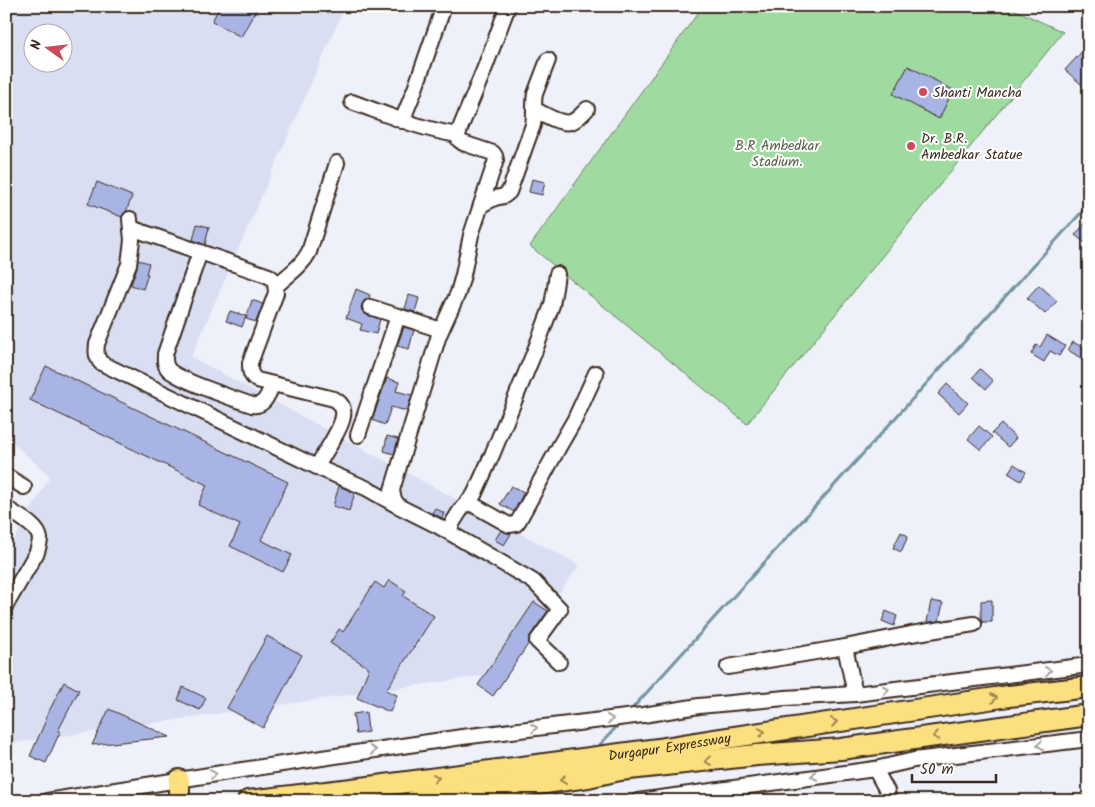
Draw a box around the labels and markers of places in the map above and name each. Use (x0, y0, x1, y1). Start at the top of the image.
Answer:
place label: Shanti Mancha (933, 82, 1022, 104)
marker: Shanti Mancha (917, 86, 929, 98)
place label: Dr. B.R. Ambedkar Statue (921, 128, 1023, 166)
marker: Dr. B.R. Ambedkar Statue (905, 140, 917, 152)

